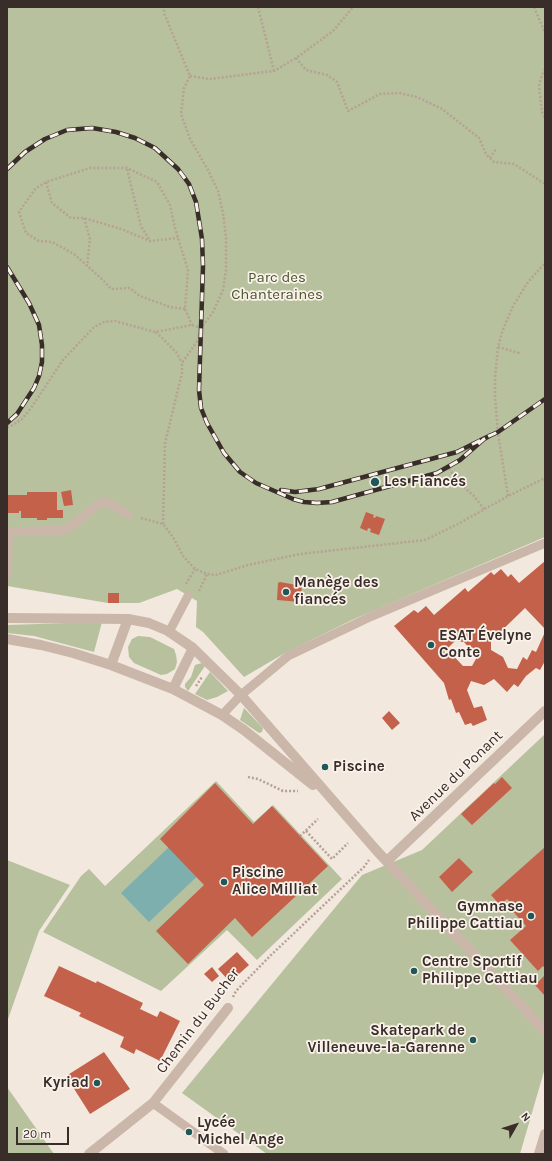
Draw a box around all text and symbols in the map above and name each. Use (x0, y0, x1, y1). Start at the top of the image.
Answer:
park label: Parc des Chanteraines (231, 269, 323, 304)
place label: Les Fiancés (384, 473, 466, 491)
marker: Les Fiancés (369, 476, 381, 488)
place label: Manège des fiancés (294, 574, 379, 609)
marker: Manège des fiancés (281, 587, 291, 597)
place label: ESAT Évelyne Conte (439, 627, 532, 662)
marker: ESAT Évelyne Conte (426, 640, 436, 650)
street label: Avenue du Ponant (406, 727, 506, 825)
place label: Piscine (333, 758, 385, 776)
marker: Piscine (320, 762, 330, 772)
place label: Piscine Alice Milliat (232, 864, 317, 899)
marker: Piscine Alice Milliat (219, 877, 229, 887)
place label: Gymnase Philippe Cattiau (407, 898, 523, 933)
marker: Gymnase Philippe Cattiau (526, 911, 536, 921)
place label: Centre Sportif Philippe Cattiau (422, 953, 538, 988)
street label: Chemin du Bucher (153, 965, 243, 1077)
marker: Centre Sportif Philippe Cattiau (409, 966, 419, 976)
place label: Skatepark de Villeneuve-la-Garenne (308, 1022, 465, 1057)
marker: Skatepark de Villeneuve-la-Garenne (468, 1035, 478, 1045)
place label: Kyriad (43, 1074, 89, 1092)
marker: Kyriad (92, 1078, 102, 1088)
north arrow (496, 1105, 536, 1145)
text: N (518, 1110, 533, 1124)
place label: Lycée Michel Ange (197, 1114, 284, 1149)
scale bar (18, 1119, 71, 1145)
text: 20 m (23, 1127, 51, 1141)
marker: Lycée Michel Ange (184, 1127, 194, 1137)

